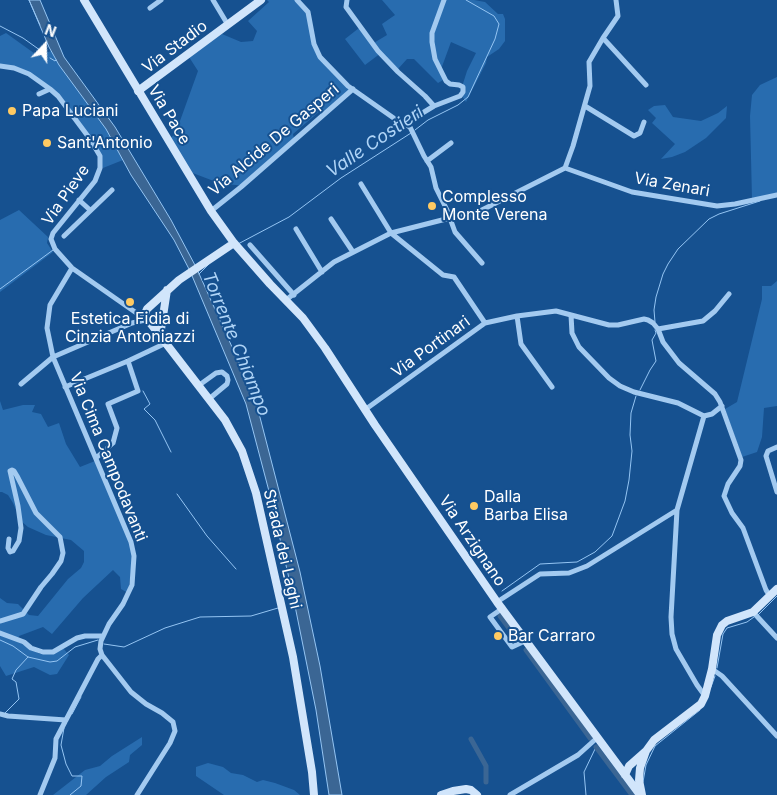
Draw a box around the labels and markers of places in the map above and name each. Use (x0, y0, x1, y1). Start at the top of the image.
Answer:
place label: Papa Luciani (22, 101, 118, 121)
marker: Papa Luciani (6, 105, 18, 117)
place label: Sant'Antonio (57, 133, 153, 153)
marker: Sant'Antonio (41, 137, 53, 149)
place label: Complesso Monte Verena (442, 187, 547, 225)
marker: Complesso Monte Verena (426, 200, 438, 212)
marker: Estetica Fidia di Cinzia Antoniazzi (124, 296, 136, 308)
place label: Estetica Fidia di Cinzia Antoniazzi (65, 309, 195, 347)
place label: Dalla Barba Elisa (484, 487, 568, 525)
marker: Dalla Barba Elisa (468, 500, 480, 512)
place label: Bar Carraro (508, 626, 595, 646)
marker: Bar Carraro (492, 630, 504, 642)

